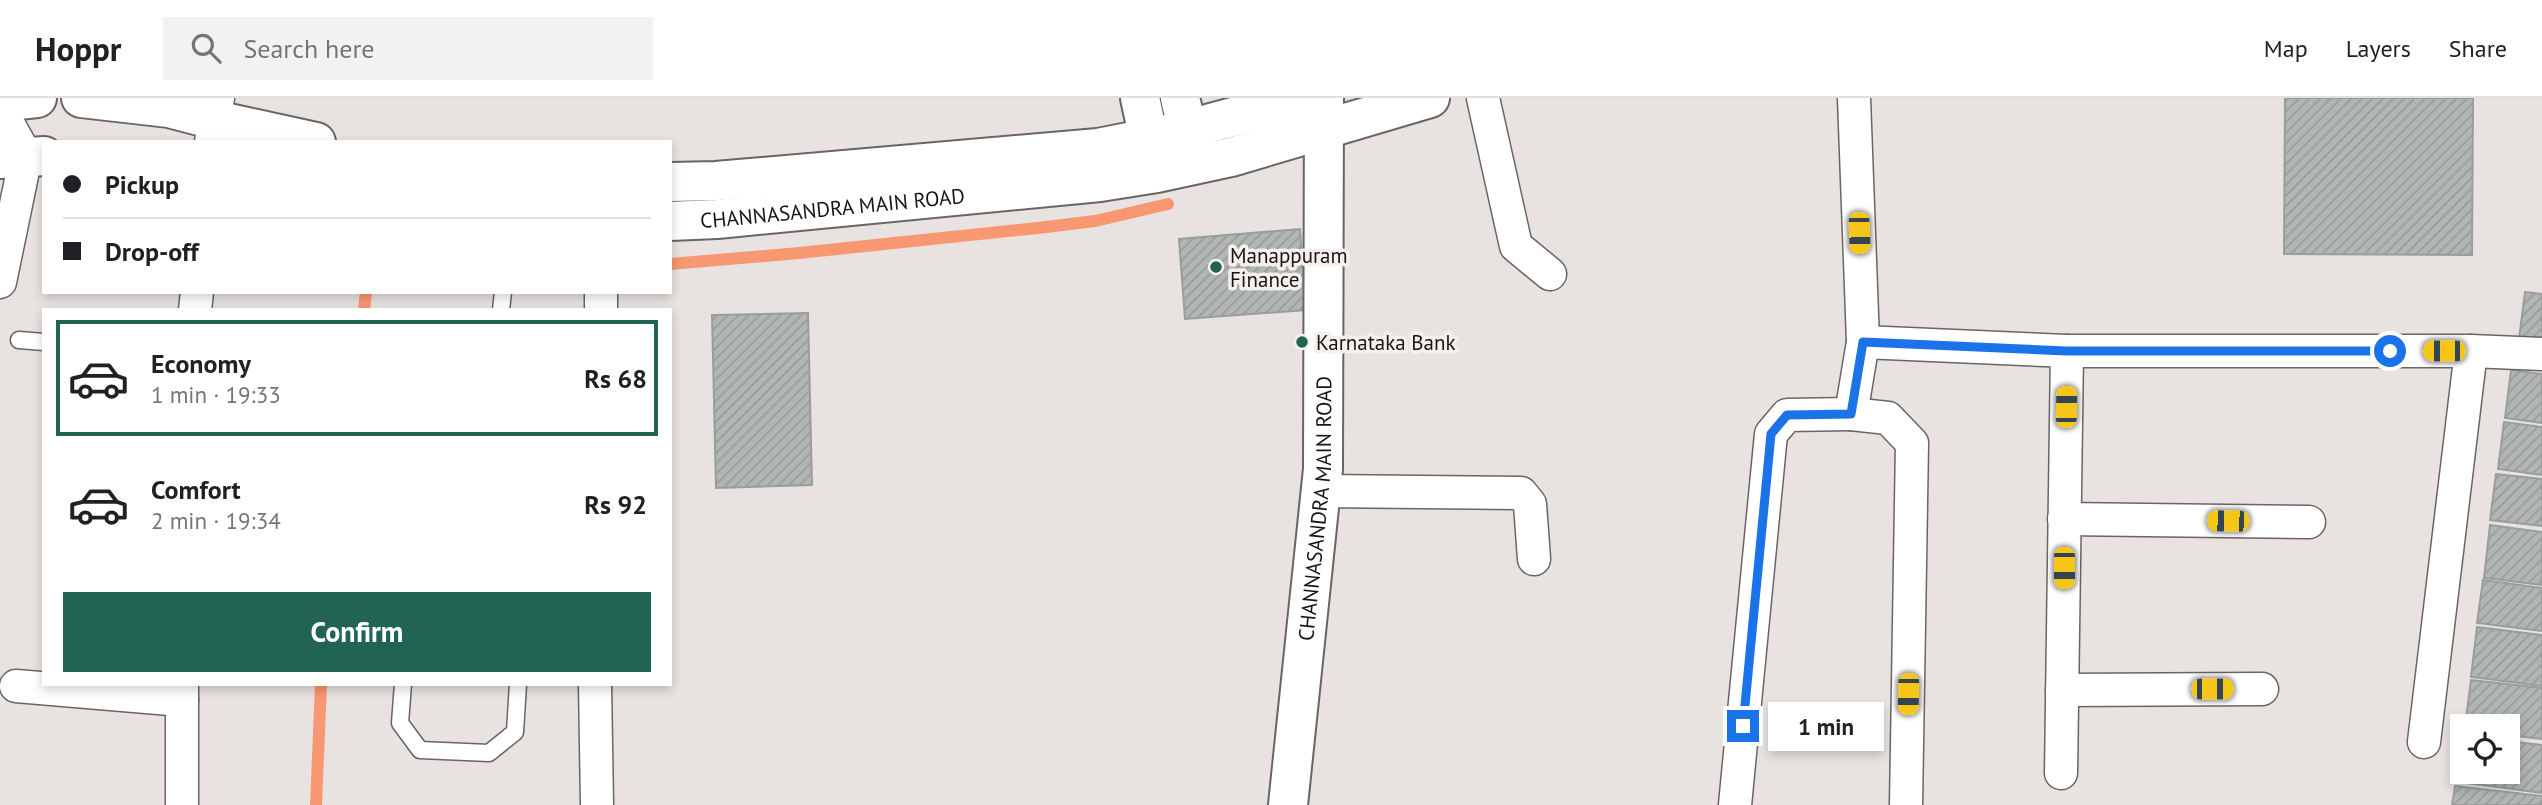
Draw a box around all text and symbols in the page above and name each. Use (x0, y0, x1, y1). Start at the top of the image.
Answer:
search box (163, 17, 653, 80)
text: Hoppr (35, 27, 121, 70)
icon: search (187, 29, 225, 67)
text: Search here (243, 32, 375, 65)
text: Map (2264, 33, 2308, 64)
text: Layers (2346, 33, 2411, 64)
text: Share (2449, 33, 2507, 64)
text: Pickup (105, 168, 179, 201)
street label: CHANNASANDRA MAIN ROAD (700, 182, 966, 233)
car (1848, 212, 1871, 254)
text: Drop-off (105, 235, 199, 268)
place label: Manappuram Finance (1230, 242, 1348, 293)
marker: Manappuram Finance (1208, 259, 1224, 275)
place label: Karnataka Bank (1316, 329, 1456, 356)
marker: Karnataka Bank (1294, 334, 1310, 350)
route start (2374, 335, 2406, 367)
car (2424, 341, 2466, 362)
icon: car (67, 347, 130, 410)
text: Economy (151, 347, 251, 380)
text: Rs 68 (584, 362, 647, 395)
street label: CHANNASANDRA MAIN ROAD (1292, 376, 1337, 642)
text: 1 min · 19:33 (151, 380, 281, 409)
car (2056, 386, 2077, 428)
icon: car (67, 473, 130, 536)
text: Comfort (151, 473, 241, 506)
text: Rs 92 (584, 488, 647, 521)
text: 2 min · 19:34 (151, 506, 281, 535)
car (2207, 510, 2250, 532)
car (2054, 547, 2075, 589)
button: Confirm (63, 592, 651, 672)
car (1898, 673, 1919, 715)
car (2192, 679, 2234, 700)
callout: 1 min (1768, 702, 1883, 750)
route end (1727, 710, 1759, 742)
text: 1 min (1798, 712, 1854, 741)
map controls (2450, 714, 2520, 784)
button: locate (2450, 714, 2520, 784)

